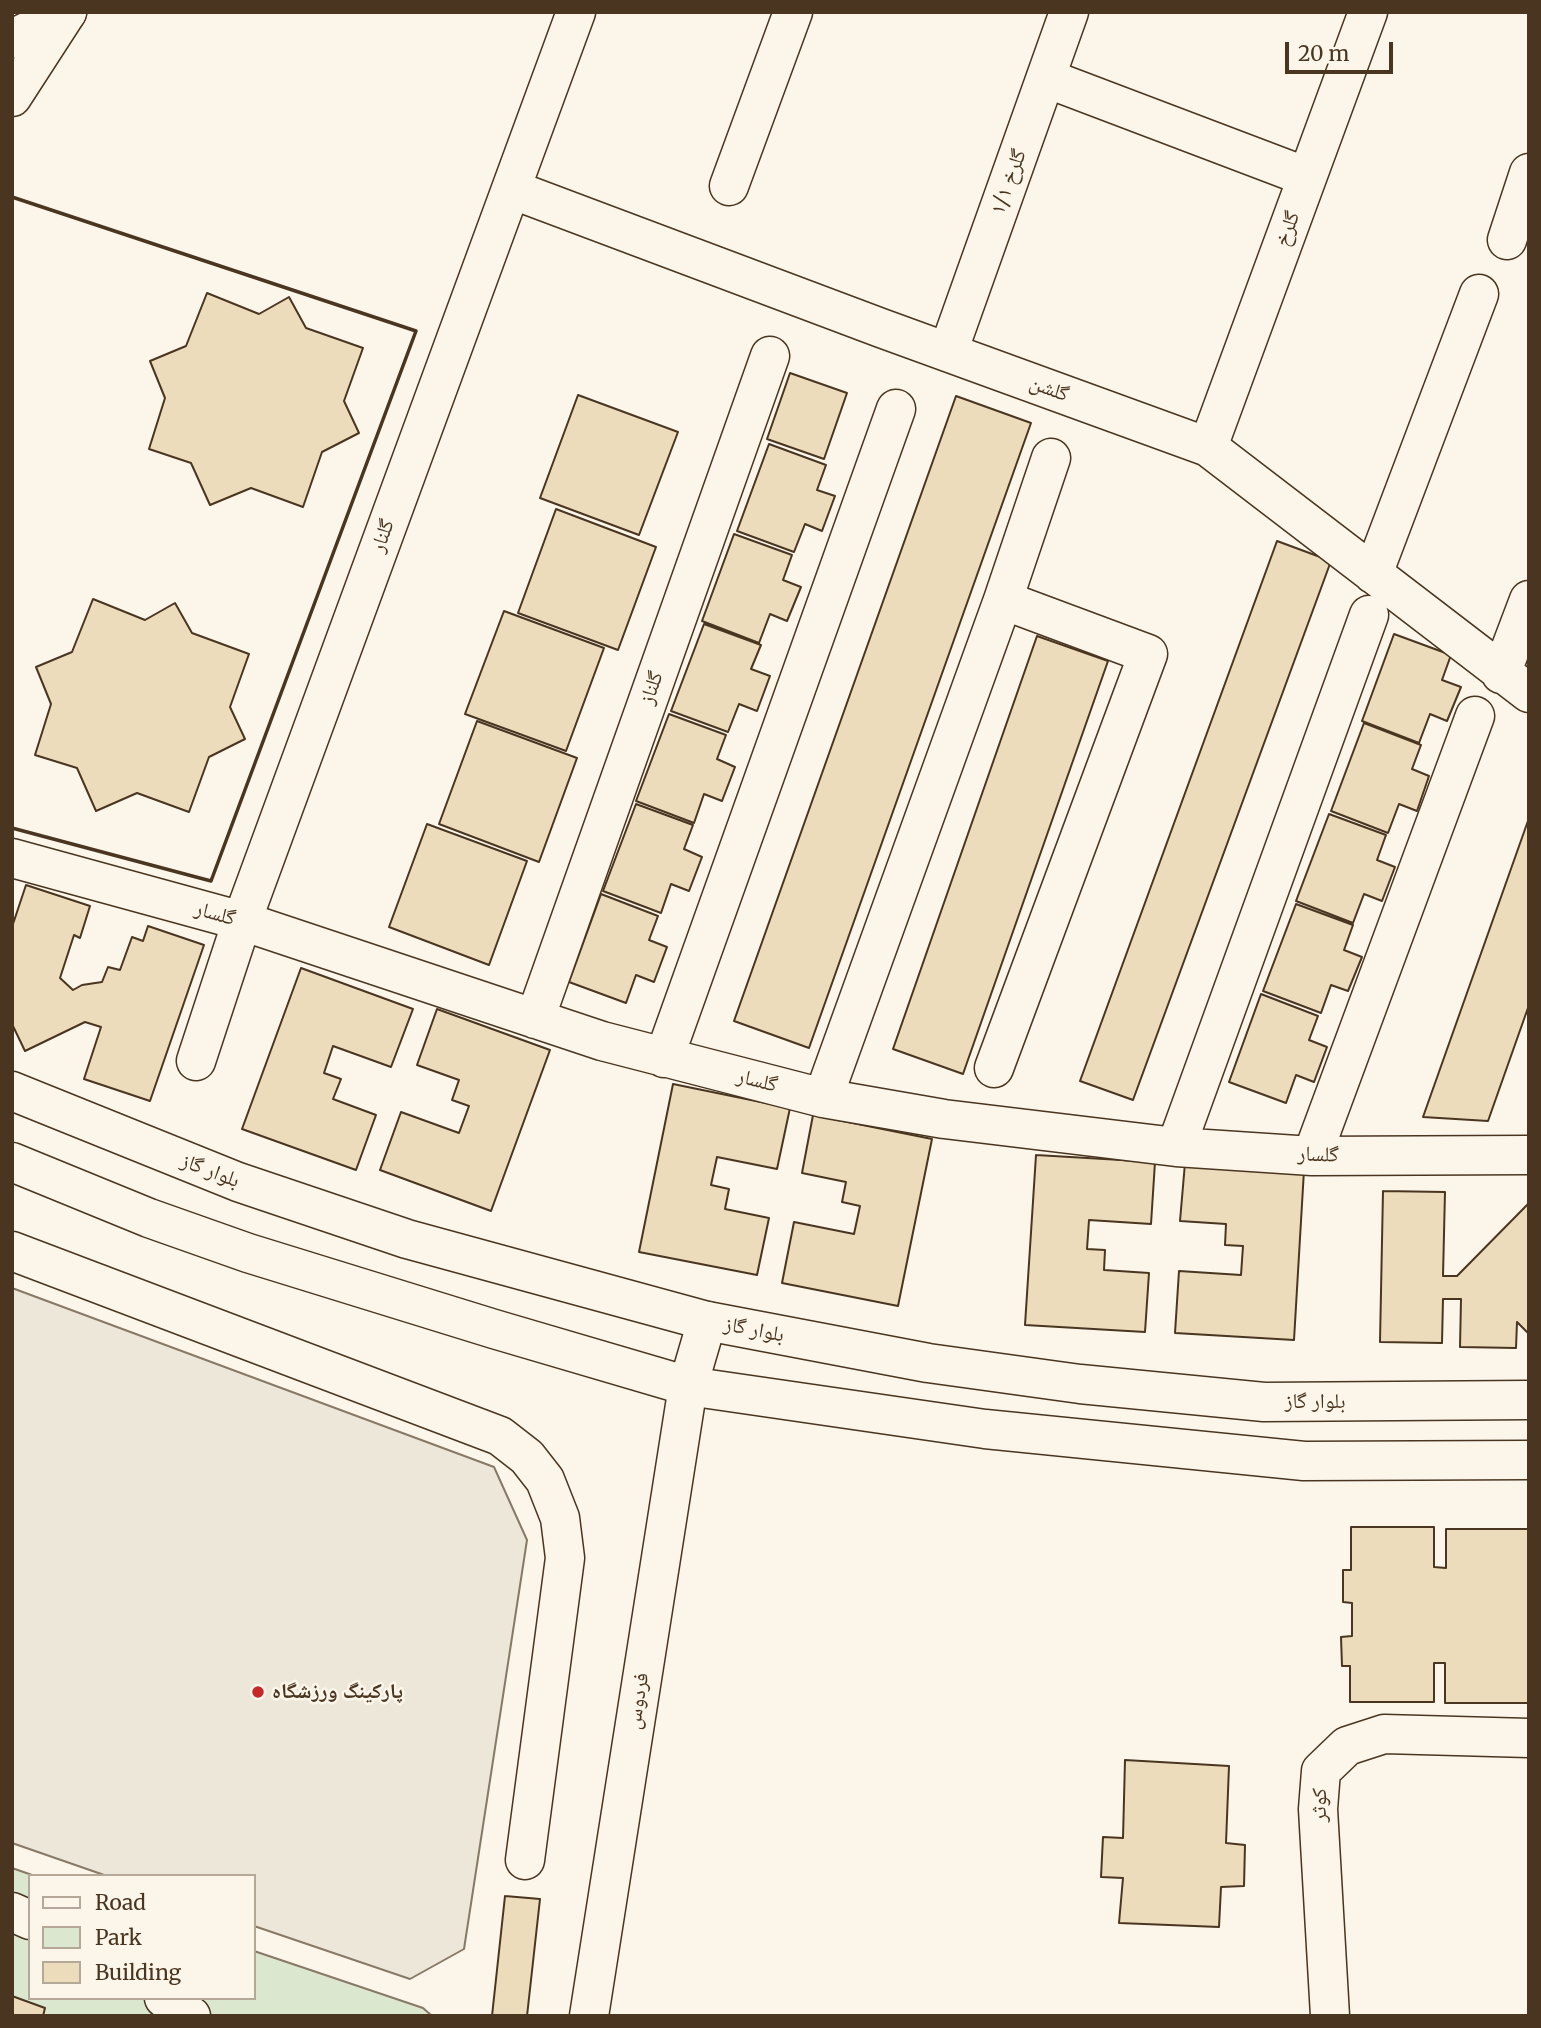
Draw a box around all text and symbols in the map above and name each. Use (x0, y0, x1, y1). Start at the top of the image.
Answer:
scale bar (1289, 28, 1398, 72)
text: 20 m (1298, 40, 1349, 67)
street label: گلرخ ۱/۱ (986, 146, 1032, 218)
street label: گلرخ (1270, 208, 1306, 250)
street label: گلشن (1026, 370, 1072, 408)
street label: گلنار (365, 516, 401, 556)
street label: گلناز (635, 668, 669, 708)
street label: گلسار (192, 896, 238, 932)
street label: گلسار (734, 1064, 780, 1098)
street label: گلسار (1297, 1142, 1339, 1168)
street label: بلوار گاز (177, 1148, 243, 1194)
street label: بلوار گاز (722, 1312, 786, 1348)
street label: بلوار گاز (1285, 1389, 1345, 1415)
street label: فردوس (621, 1671, 655, 1731)
place label: پارکینگ ورزشگاه (272, 1679, 403, 1705)
marker: پارکینگ ورزشگاه (250, 1684, 266, 1700)
street label: کوثر (1307, 1788, 1333, 1822)
legend (28, 1874, 256, 2000)
text: Road (95, 1889, 146, 1916)
text: Park (95, 1924, 142, 1951)
text: Building (95, 1959, 181, 1986)

